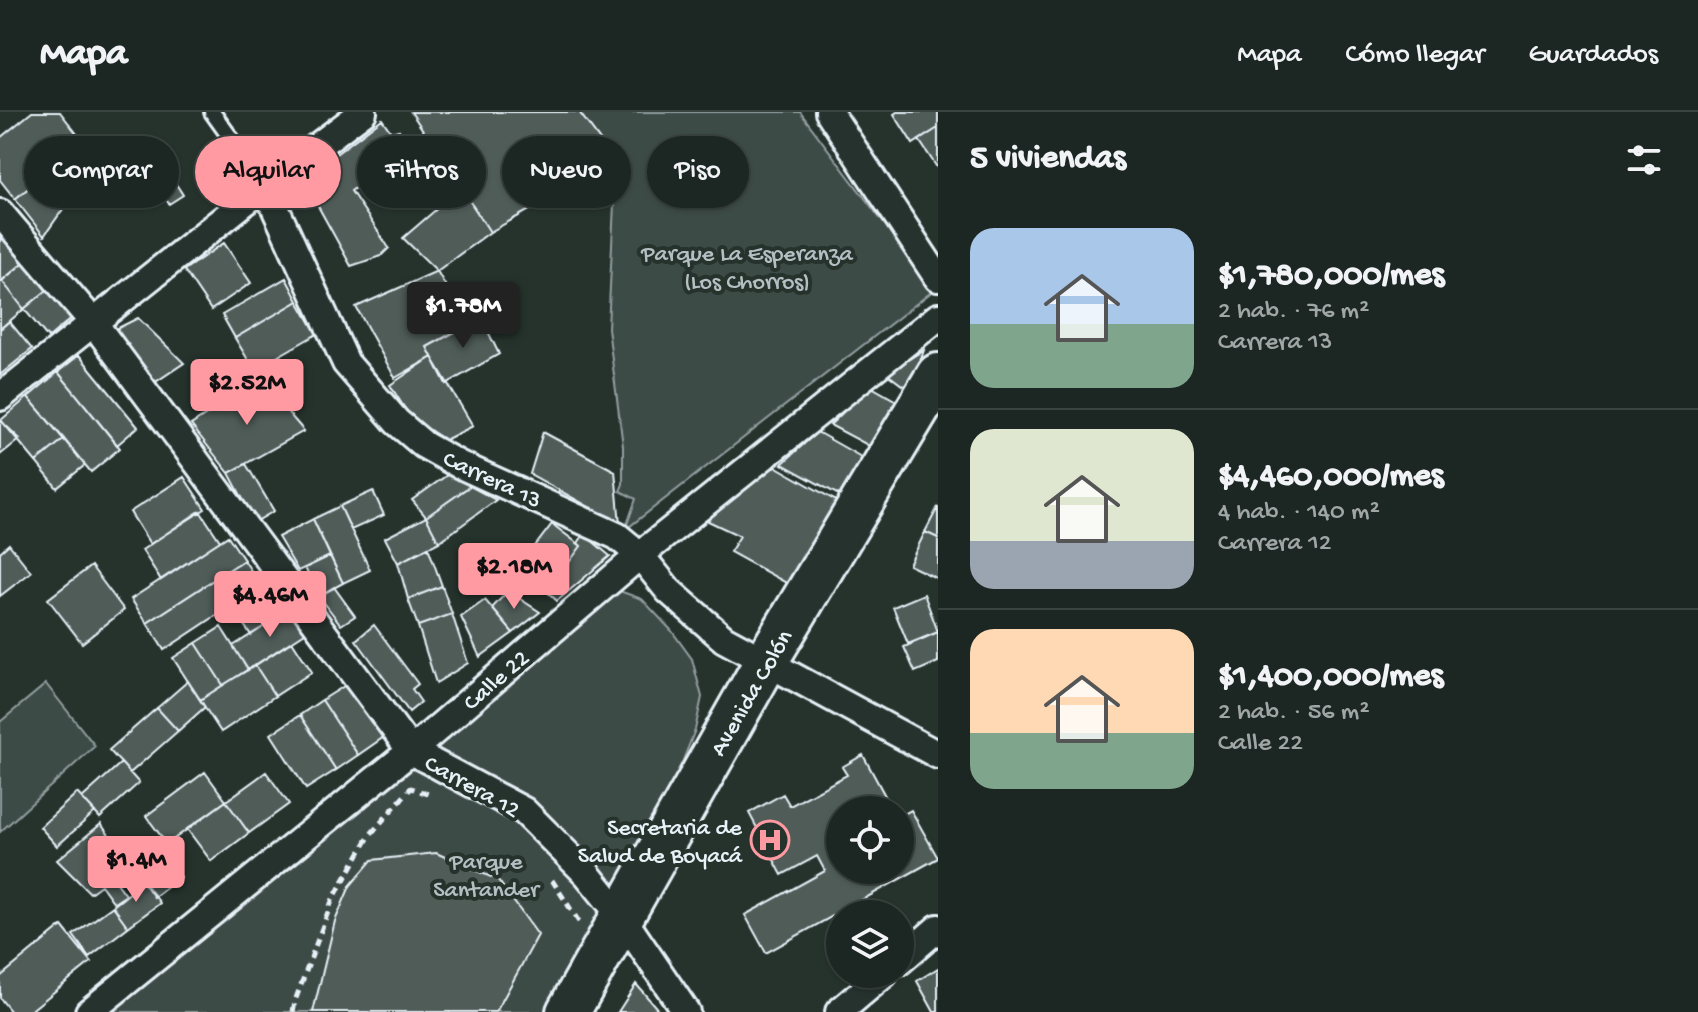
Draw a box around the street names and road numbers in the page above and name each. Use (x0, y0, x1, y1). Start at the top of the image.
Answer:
street label: Carrera 13 (438, 446, 545, 517)
street label: Avenida Colón (705, 625, 801, 762)
street label: Calle 22 (458, 645, 537, 718)
street label: Carrera 12 (418, 750, 524, 826)

